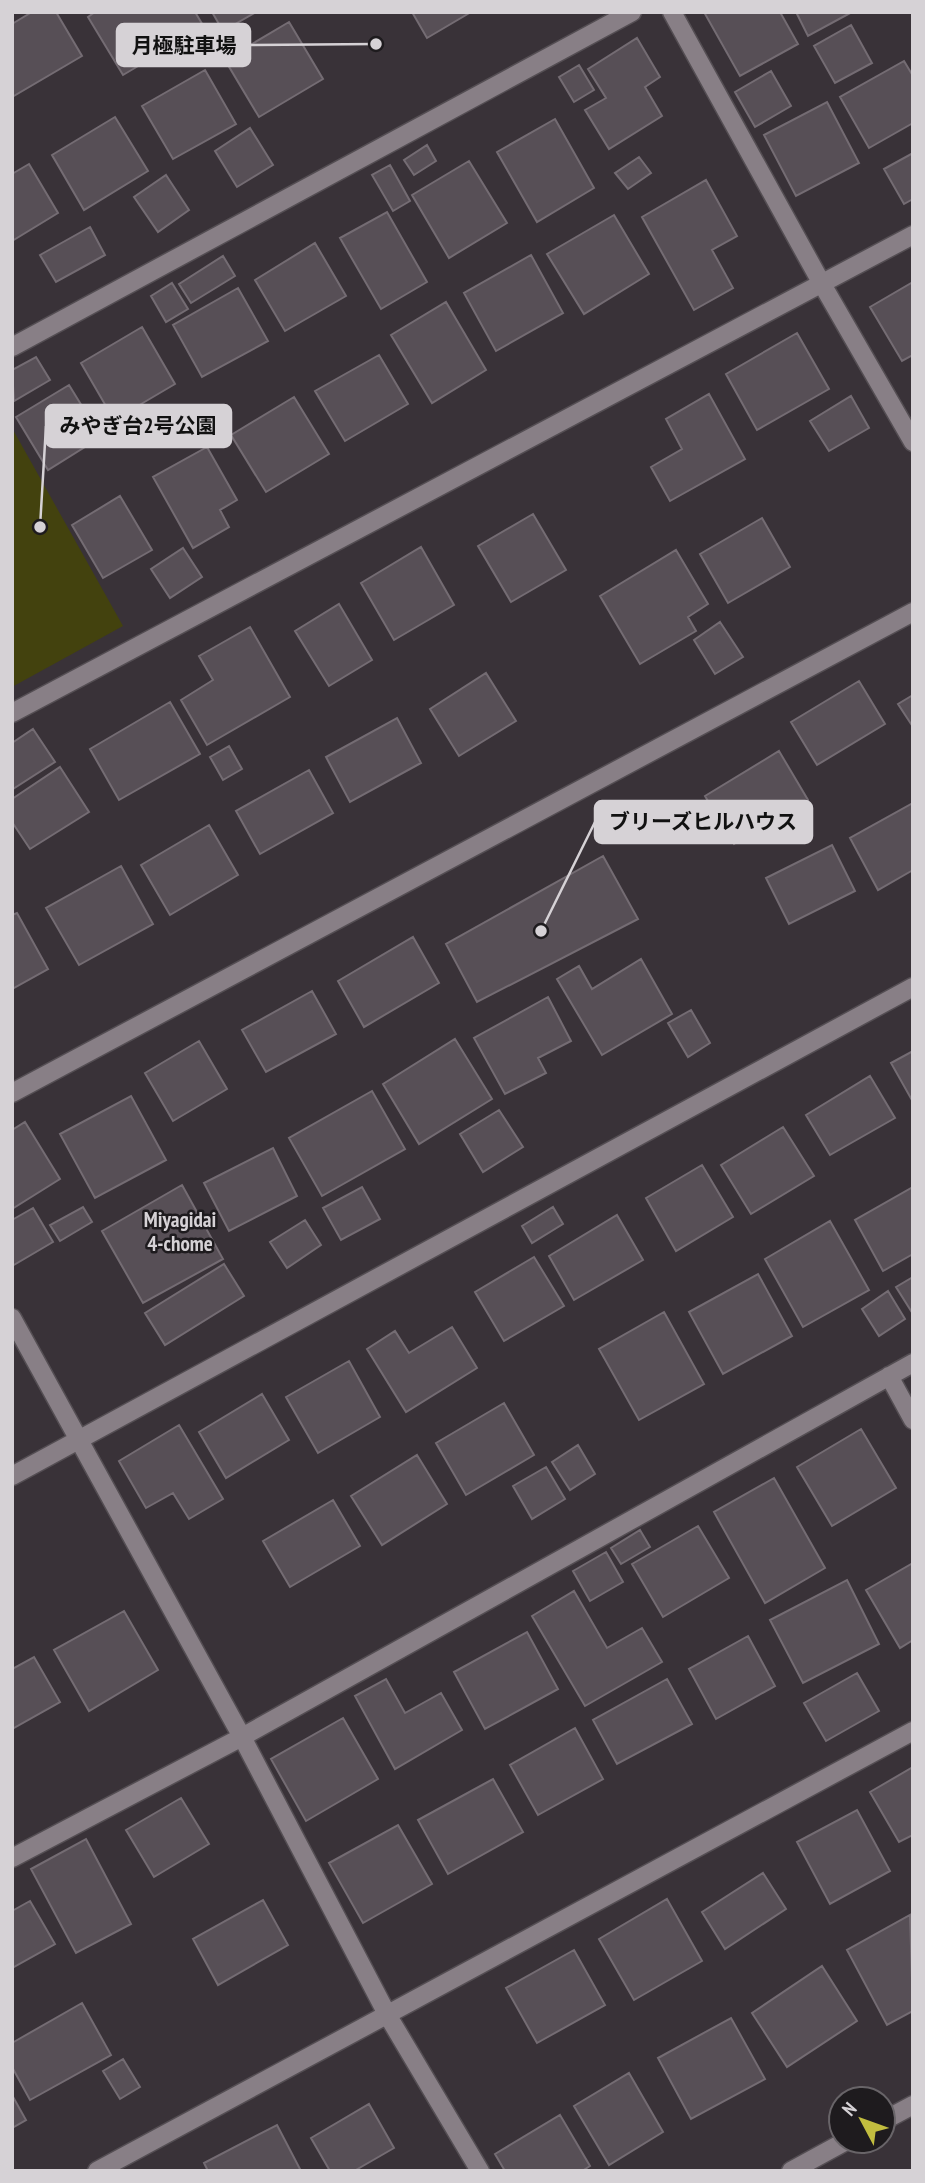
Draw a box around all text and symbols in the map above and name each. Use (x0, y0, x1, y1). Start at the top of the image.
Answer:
callout: 月極駐車場 (117, 24, 250, 66)
text: 月極駐車場 (132, 32, 237, 59)
callout: みやぎ台2号公園 (46, 405, 231, 447)
text: みやぎ台2号公園 (59, 412, 217, 439)
callout: ブリーズヒルハウス (595, 801, 812, 843)
text: ブリーズヒルハウス (609, 808, 797, 835)
district label: Miyagidai 4-chome (144, 1206, 216, 1257)
north arrow (827, 2085, 897, 2155)
text: N (837, 2097, 862, 2121)

